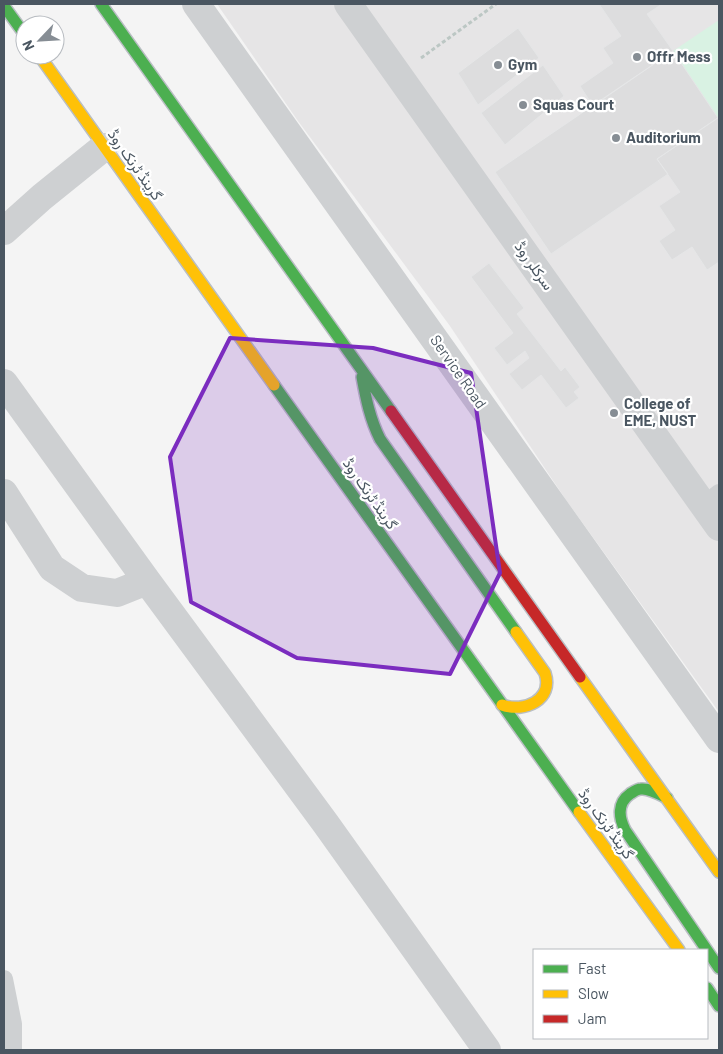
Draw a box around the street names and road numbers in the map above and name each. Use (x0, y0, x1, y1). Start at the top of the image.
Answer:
street label: گرینڈ ٹرنک روڈ (104, 125, 167, 204)
street label: سرکلر روڈ (511, 238, 558, 294)
street label: Service Road (427, 331, 491, 412)
street label: گرینڈ ٹرنک روڈ (339, 454, 402, 533)
street label: گرینڈ ٹرنک روڈ (574, 785, 639, 863)

